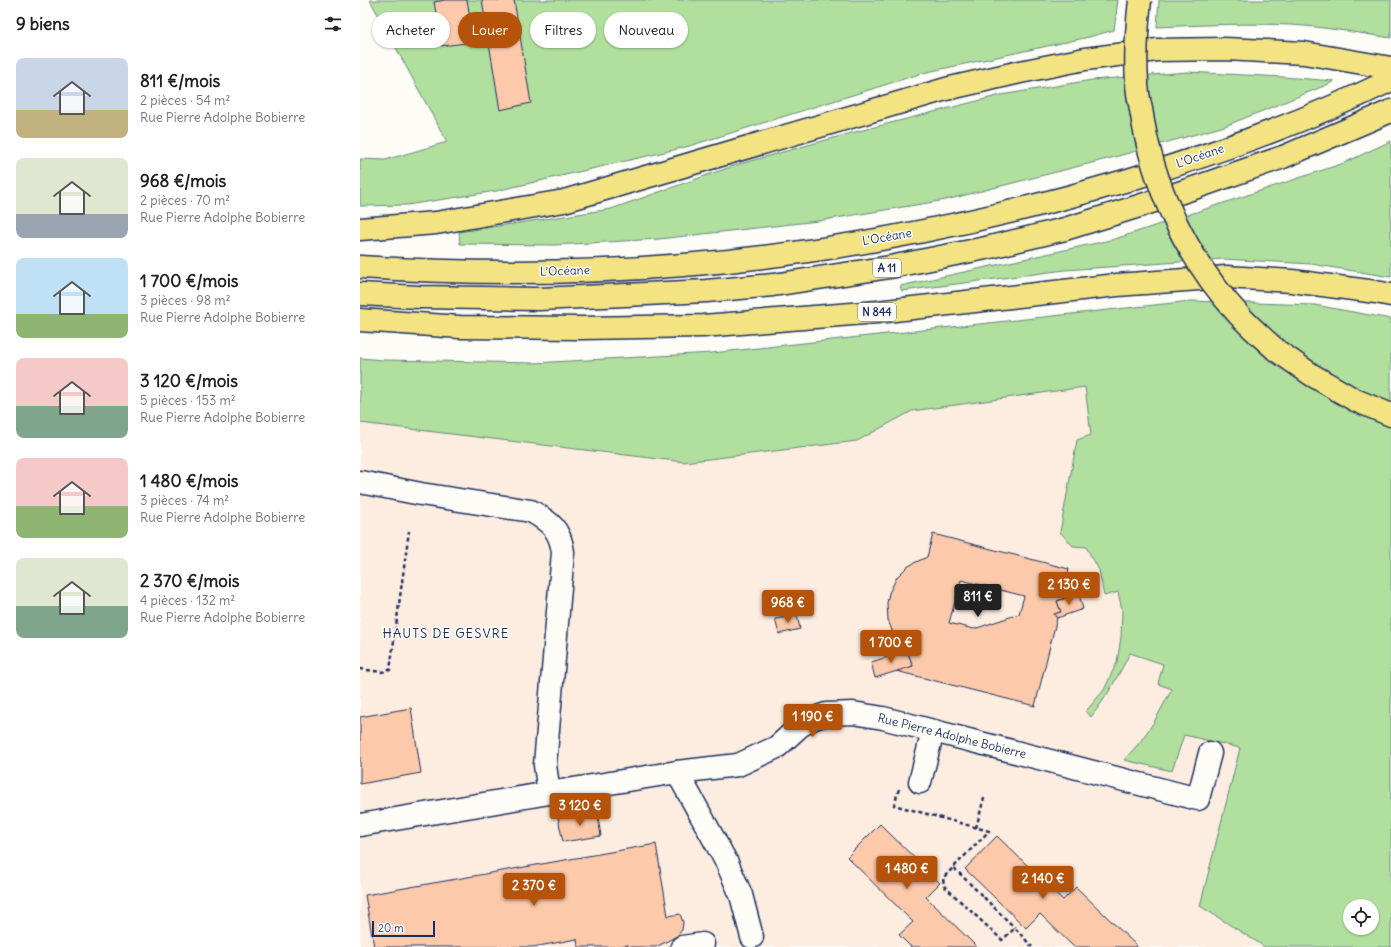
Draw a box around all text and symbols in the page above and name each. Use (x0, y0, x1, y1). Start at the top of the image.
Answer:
chip: Acheter (372, 12, 450, 48)
chip: Louer (458, 12, 522, 48)
chip: Filtres (530, 12, 596, 48)
chip: Nouveau (604, 12, 688, 48)
text: 9 biens (16, 13, 70, 35)
icon: filters (322, 13, 344, 35)
text: 811 €/mois (140, 70, 220, 92)
icon: home (48, 74, 96, 122)
text: 2 pièces · 54 m² (140, 92, 230, 109)
text: Rue Pierre Adolphe Bobierre (140, 109, 305, 126)
street label: L’Océane (1174, 140, 1226, 171)
text: 968 €/mois (140, 170, 226, 192)
icon: home (48, 174, 96, 222)
text: 2 pièces · 70 m² (140, 192, 230, 209)
text: Rue Pierre Adolphe Bobierre (140, 209, 305, 226)
street label: L’Océane (861, 225, 913, 248)
road number: A 11 (873, 259, 901, 277)
street label: L’Océane (540, 262, 590, 279)
text: 1 700 €/mois (140, 270, 238, 292)
icon: home (48, 274, 96, 322)
text: 3 pièces · 98 m² (140, 292, 231, 309)
road number: N 844 (858, 303, 896, 321)
text: Rue Pierre Adolphe Bobierre (140, 309, 305, 326)
text: 3 120 €/mois (140, 370, 238, 392)
icon: home (48, 374, 96, 422)
text: 5 pièces · 153 m² (140, 392, 236, 409)
text: Rue Pierre Adolphe Bobierre (140, 409, 305, 426)
text: 1 480 €/mois (140, 470, 239, 492)
icon: home (48, 474, 96, 522)
text: 3 pièces · 74 m² (140, 492, 229, 509)
text: Rue Pierre Adolphe Bobierre (140, 509, 305, 526)
text: 2 370 €/mois (140, 570, 239, 592)
pin: 2 130 € (1032, 572, 1106, 606)
icon: home (48, 574, 96, 622)
text: 2 130 € (1048, 576, 1090, 593)
pin: 811 € (950, 584, 1006, 618)
text: 811 € (963, 588, 993, 605)
pin: 968 € (760, 590, 816, 624)
text: 4 pièces · 132 m² (140, 592, 235, 609)
text: 968 € (771, 594, 805, 611)
text: Rue Pierre Adolphe Bobierre (140, 609, 305, 626)
district label: HAUTS DE GESVRE (383, 625, 509, 642)
pin: 1 700 € (854, 630, 928, 664)
text: 1 700 € (869, 634, 913, 651)
pin: 1 190 € (776, 704, 850, 738)
text: 1 190 € (793, 708, 833, 725)
street label: Rue Pierre Adolphe Bobierre (876, 710, 1028, 761)
pin: 3 120 € (543, 793, 617, 827)
text: 3 120 € (559, 797, 601, 814)
pin: 1 480 € (870, 856, 944, 890)
text: 1 480 € (885, 860, 929, 877)
pin: 2 140 € (1006, 866, 1080, 900)
text: 2 140 € (1022, 870, 1064, 887)
pin: 2 370 € (497, 873, 571, 907)
text: 2 370 € (512, 877, 556, 894)
map controls (1343, 899, 1379, 935)
button: locate (1343, 899, 1379, 935)
scale bar (372, 919, 435, 938)
text: 20 m (378, 921, 404, 935)

